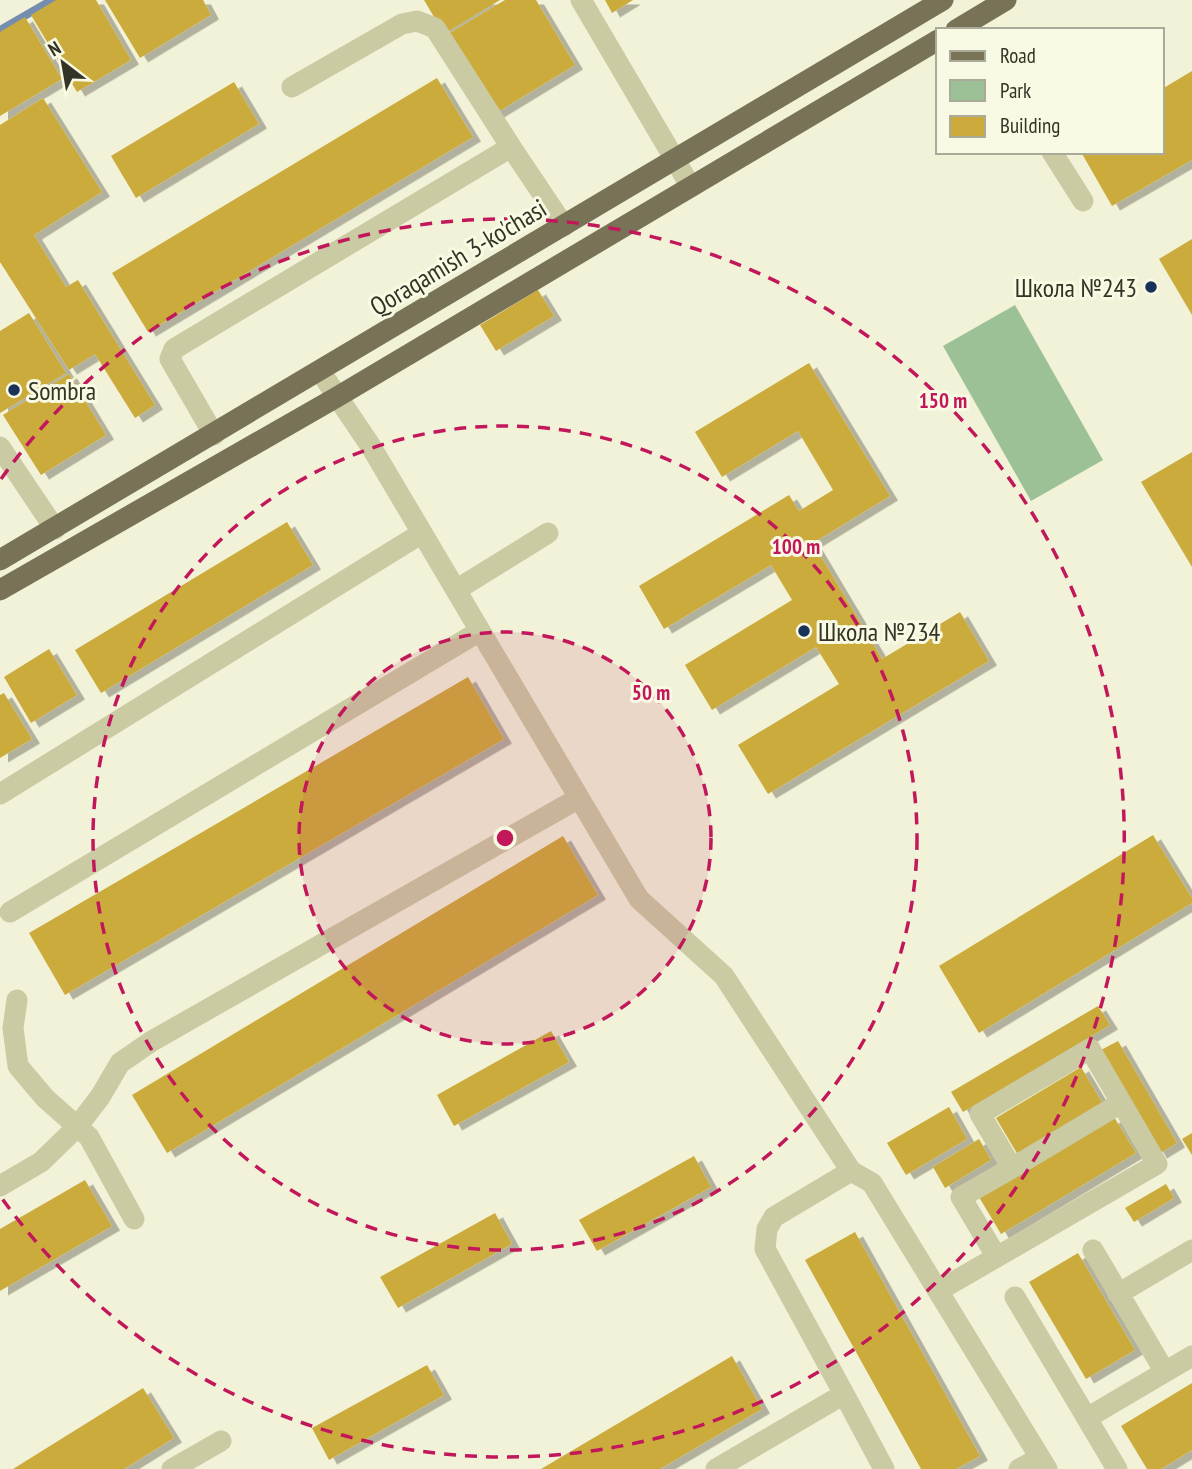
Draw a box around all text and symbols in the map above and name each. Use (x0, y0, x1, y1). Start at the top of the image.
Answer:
north arrow (28, 28, 98, 98)
legend (936, 28, 1164, 154)
text: N (44, 35, 65, 61)
text: Road (1000, 42, 1036, 69)
text: Park (1000, 77, 1031, 104)
text: Building (1000, 112, 1060, 139)
street label: Qoraqamish 3-ko'chasi (364, 191, 552, 323)
place label: Школа №243 (1015, 271, 1137, 304)
marker: Школа №243 (1143, 279, 1159, 295)
place label: Sombra (28, 374, 96, 407)
marker: Sombra (6, 382, 22, 398)
text: 150 m (919, 387, 967, 414)
text: 100 m (772, 533, 820, 560)
place label: Школа №234 (818, 615, 941, 648)
marker: Школа №234 (796, 623, 812, 639)
text: 50 m (632, 679, 670, 706)
centre of rings (493, 826, 517, 850)

